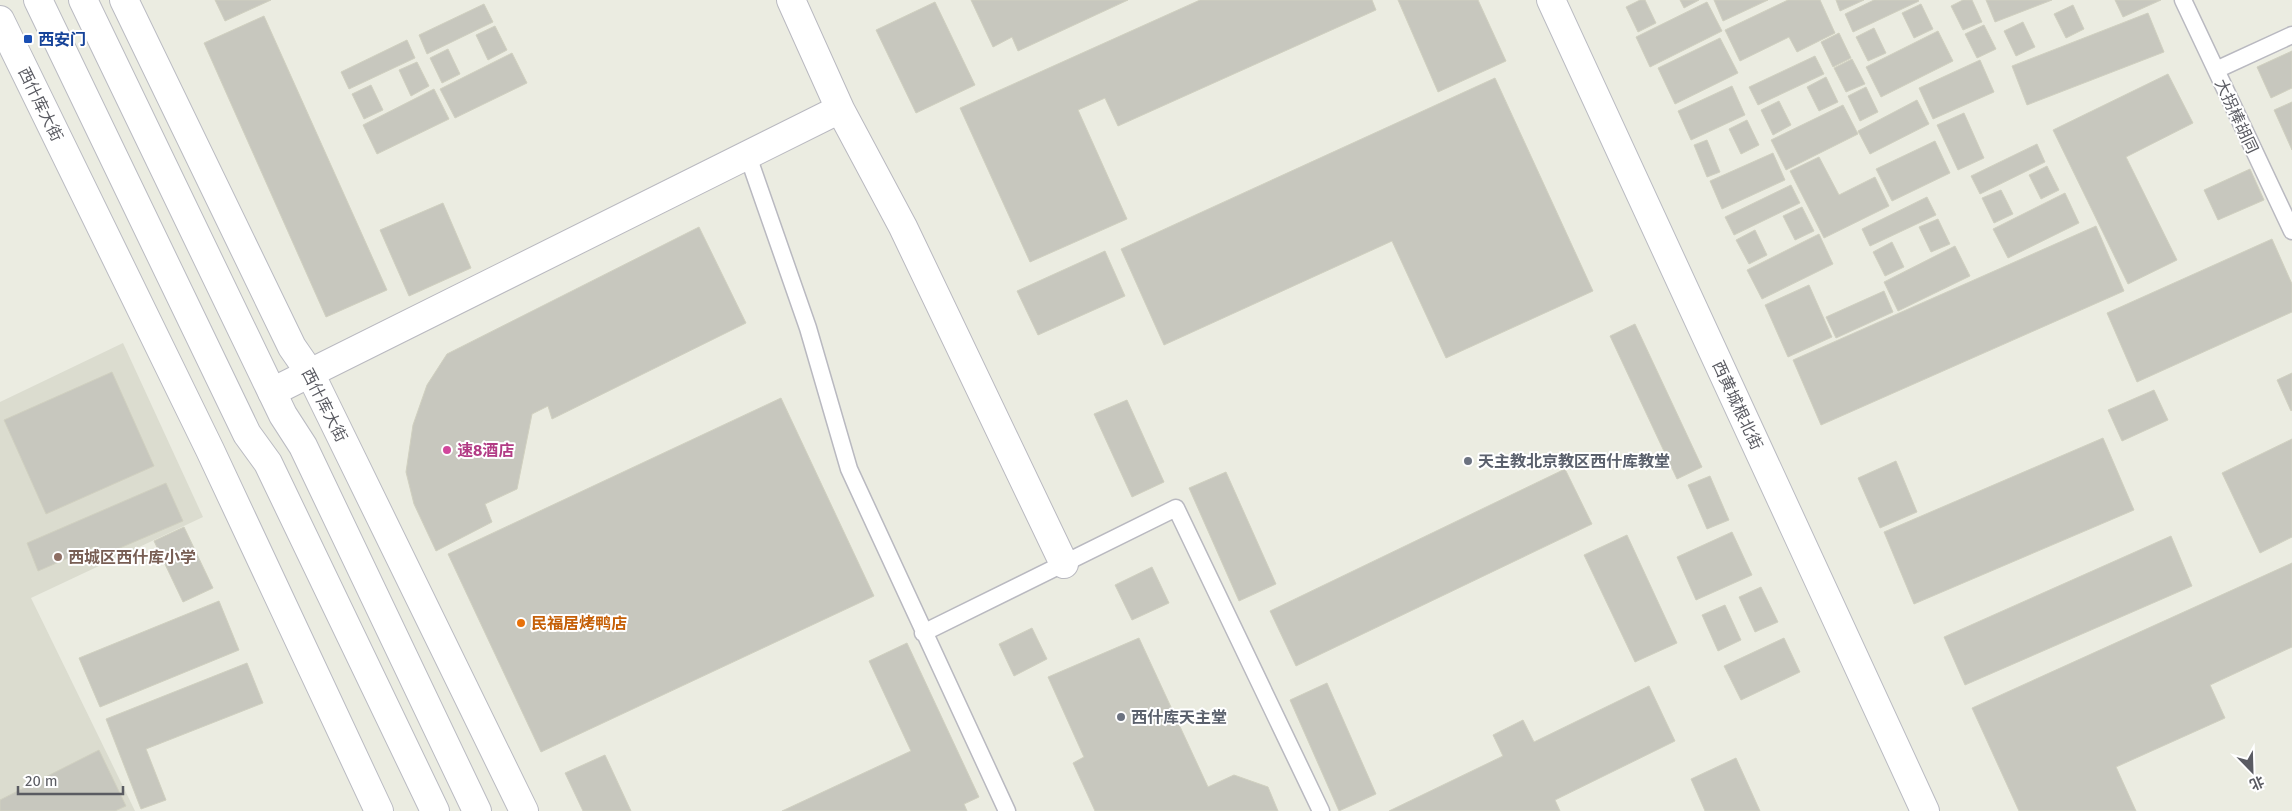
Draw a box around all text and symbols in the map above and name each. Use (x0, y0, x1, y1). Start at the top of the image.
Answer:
place label: 西安门 (38, 30, 86, 49)
marker: 西安门 (22, 33, 34, 45)
street label: 西什库大街 (14, 64, 67, 144)
street label: 大拐棒胡同 (2211, 76, 2262, 156)
street label: 西黄城根北街 (1709, 358, 1766, 453)
street label: 西什库大街 (298, 365, 351, 445)
place label: 速8酒店 (457, 441, 514, 460)
marker: 速8酒店 (441, 444, 453, 456)
place label: 天主教北京教区西什库教堂 (1478, 452, 1670, 471)
marker: 天主教北京教区西什库教堂 (1462, 455, 1474, 467)
place label: 西城区西什库小学 (68, 548, 196, 567)
marker: 西城区西什库小学 (52, 551, 64, 563)
place label: 民福居烤鸭店 (531, 614, 627, 633)
marker: 民福居烤鸭店 (515, 617, 527, 629)
place label: 西什库天主堂 (1131, 708, 1227, 727)
marker: 西什库天主堂 (1115, 711, 1127, 723)
north arrow (2227, 746, 2277, 796)
scale bar (18, 764, 122, 796)
text: 20 m (25, 772, 58, 790)
text: 北 (2247, 772, 2267, 793)

